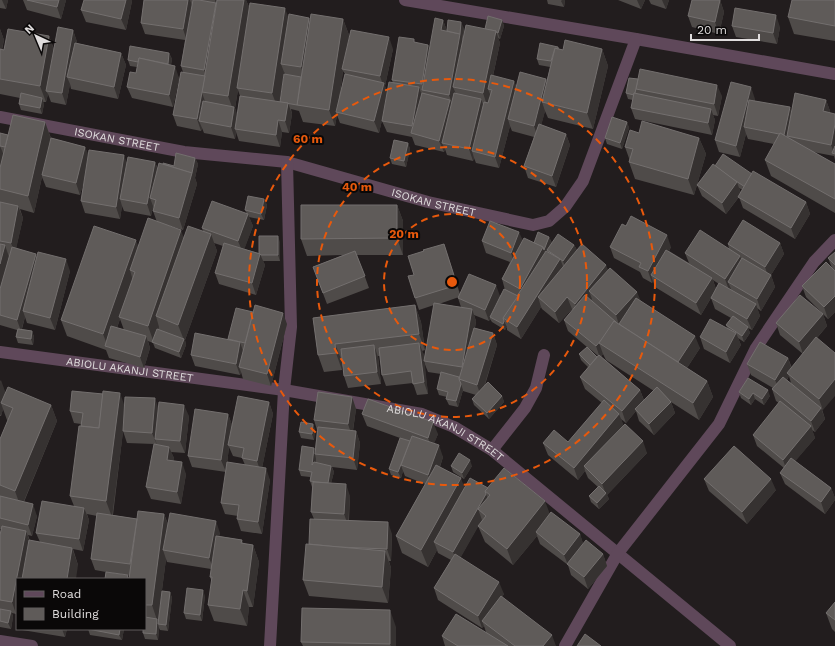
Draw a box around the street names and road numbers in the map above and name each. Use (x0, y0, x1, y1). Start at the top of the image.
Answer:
street label: ISOKAN STREET (73, 125, 161, 154)
street label: ISOKAN STREET (390, 186, 477, 219)
street label: ABIOLU AKANJI STREET (66, 354, 194, 384)
street label: ABIOLU AKANJI STREET (386, 401, 507, 464)

